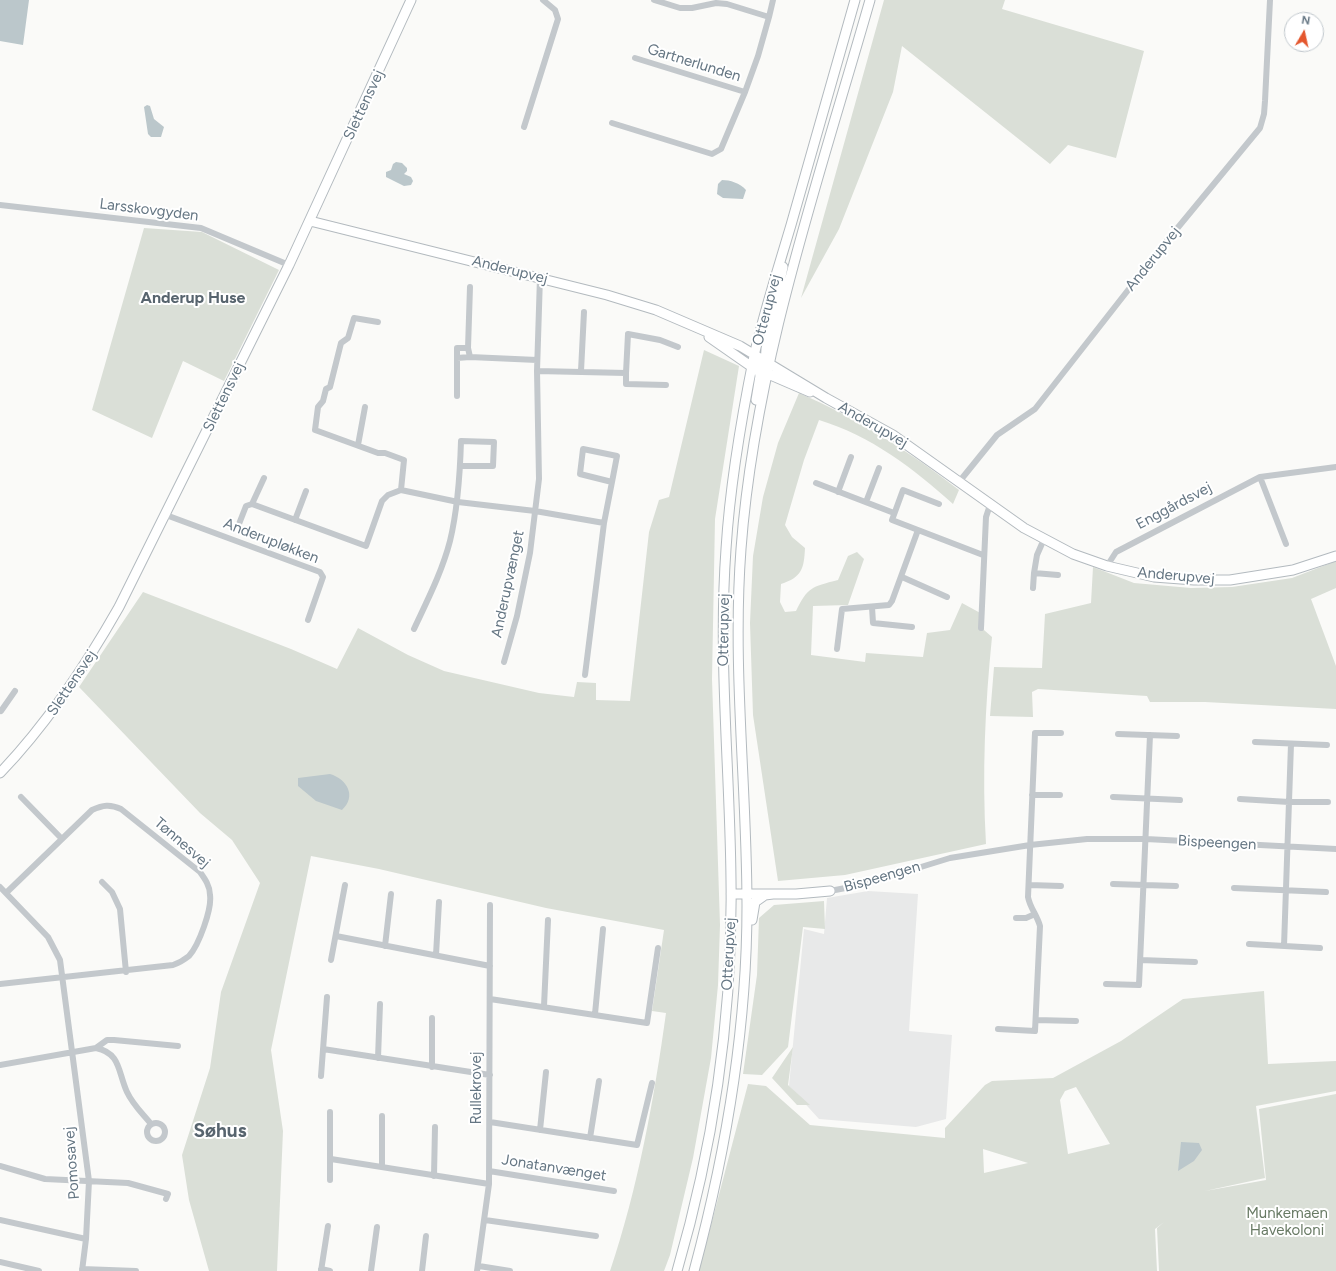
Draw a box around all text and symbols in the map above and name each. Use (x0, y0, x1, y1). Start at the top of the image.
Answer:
north arrow (1284, 12, 1324, 52)
text: N (1301, 14, 1311, 28)
street label: Gartnerlunden (645, 40, 743, 86)
street label: Slettensvej (340, 67, 388, 143)
street label: Larsskovgyden (98, 195, 200, 225)
street label: Anderupvej (1122, 223, 1184, 295)
street label: Anderupvej (470, 252, 550, 288)
street label: Otterupvej (749, 272, 785, 348)
district label: Anderup Huse (141, 288, 245, 308)
street label: Slettensvej (199, 359, 249, 435)
street label: Anderupvej (835, 398, 911, 452)
street label: Enggårdsvej (1133, 479, 1215, 533)
street label: Anderupløkken (221, 515, 321, 567)
street label: Anderupvænget (488, 529, 528, 639)
street label: Anderupvej (1137, 564, 1215, 588)
street label: Otterupvej (714, 593, 734, 667)
street label: Slettensvej (43, 647, 101, 719)
street label: Tønnesvej (151, 814, 213, 872)
street label: Bispeengen (1177, 832, 1257, 854)
street label: Bispeengen (842, 858, 922, 896)
street label: Otterupvej (718, 917, 740, 991)
street label: Rullekrovej (468, 1051, 486, 1125)
district label: Søhus (194, 1120, 246, 1142)
street label: Pomosavej (60, 1126, 84, 1200)
street label: Jonatanvænget (500, 1151, 608, 1185)
park label: Munkemaen Havekoloni (1246, 1205, 1328, 1240)

